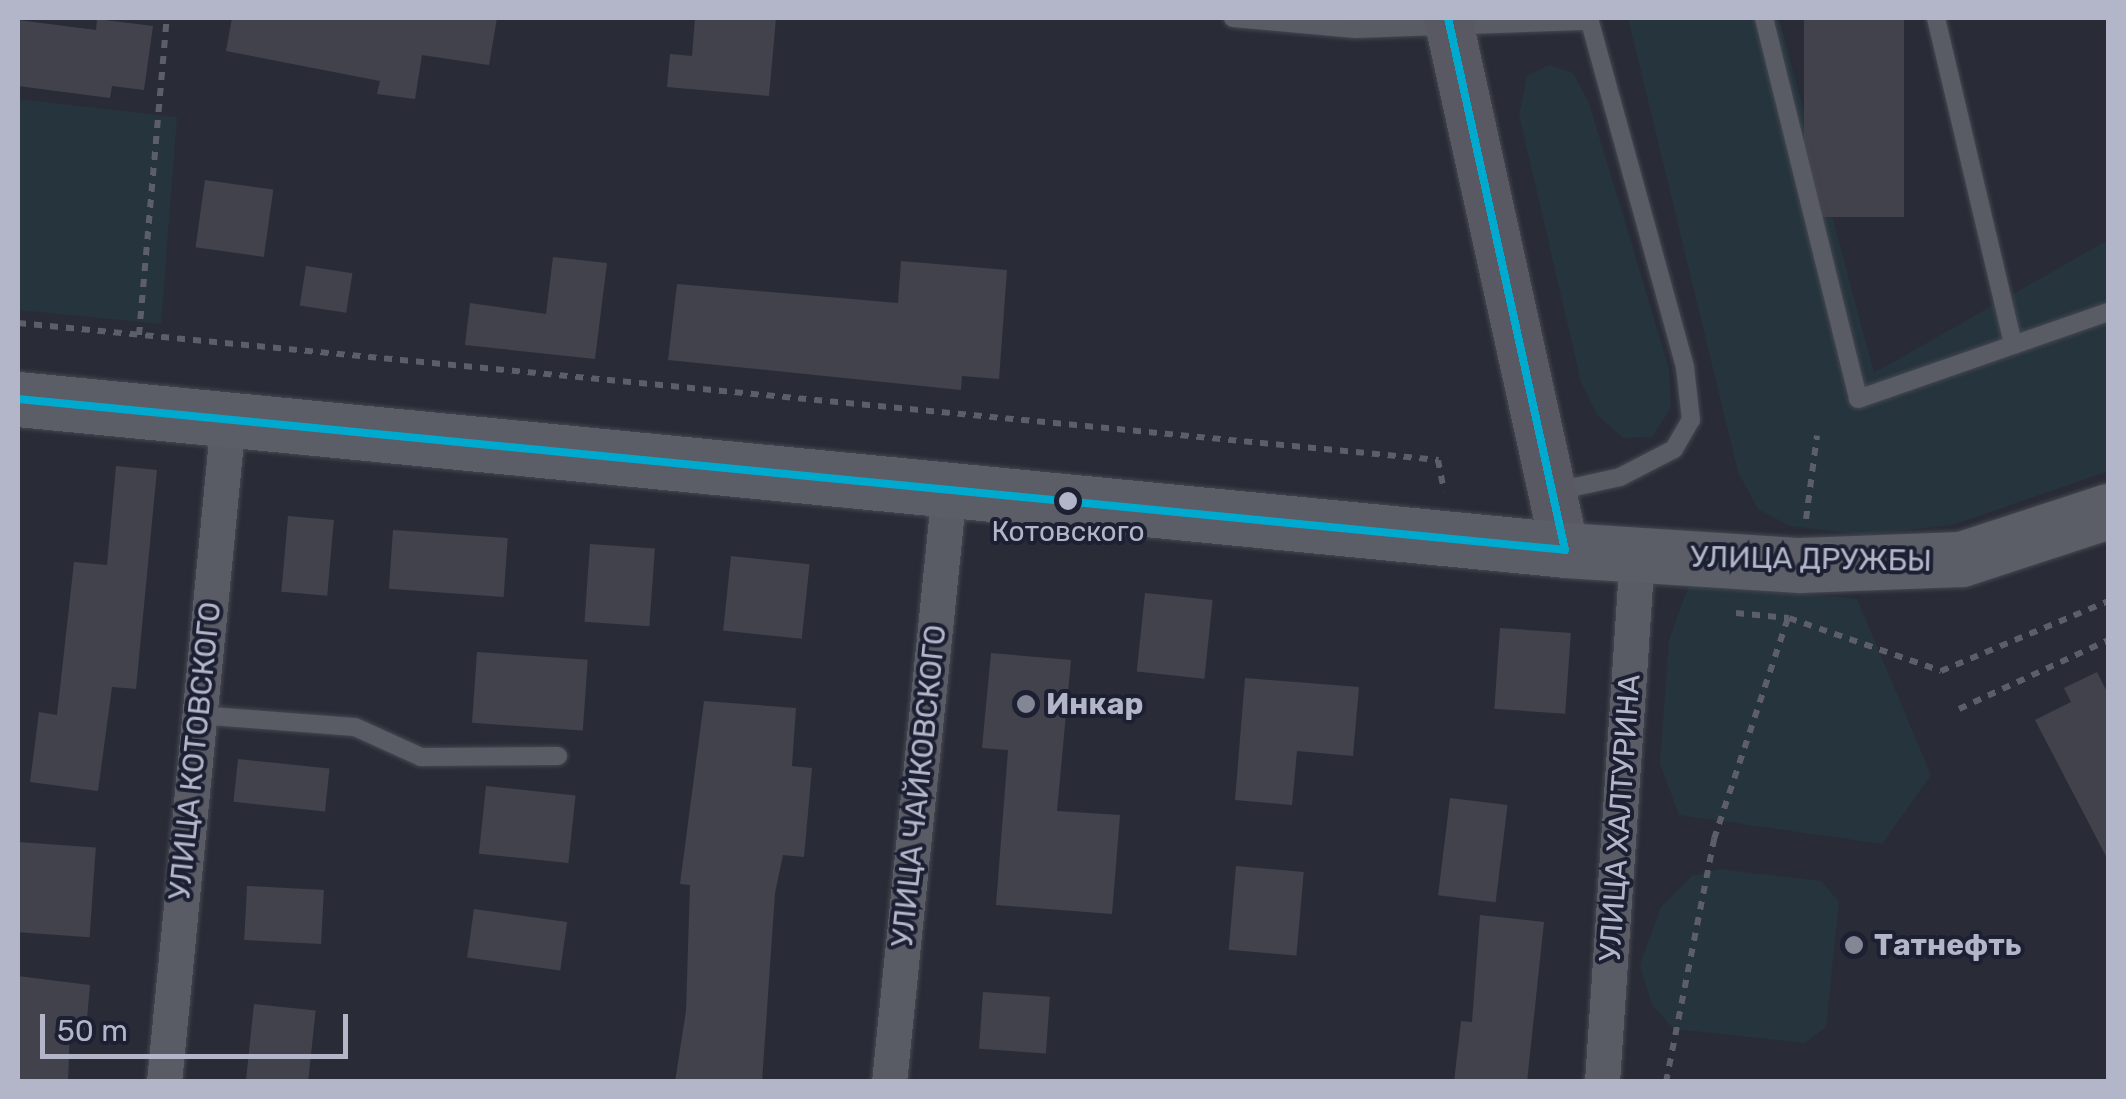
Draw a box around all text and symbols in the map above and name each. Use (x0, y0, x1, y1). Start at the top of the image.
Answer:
marker: Котовского (1058, 491, 1078, 511)
place label: Котовского (992, 515, 1144, 549)
street label: УЛИЦА ДРУЖБЫ (1690, 539, 1932, 579)
street label: УЛИЦА КОТОВСКОГО (161, 600, 229, 902)
street label: УЛИЦА ЧАЙКОВСКОГО (884, 623, 954, 949)
street label: УЛИЦА ХАЛТУРИНА (1592, 673, 1648, 963)
place label: Инкар (1046, 686, 1143, 722)
marker: Инкар (1015, 693, 1037, 715)
place label: Татнефть (1874, 927, 2021, 963)
marker: Татнефть (1843, 934, 1865, 956)
scale bar (45, 994, 352, 1056)
text: 50 m (57, 1013, 128, 1049)

